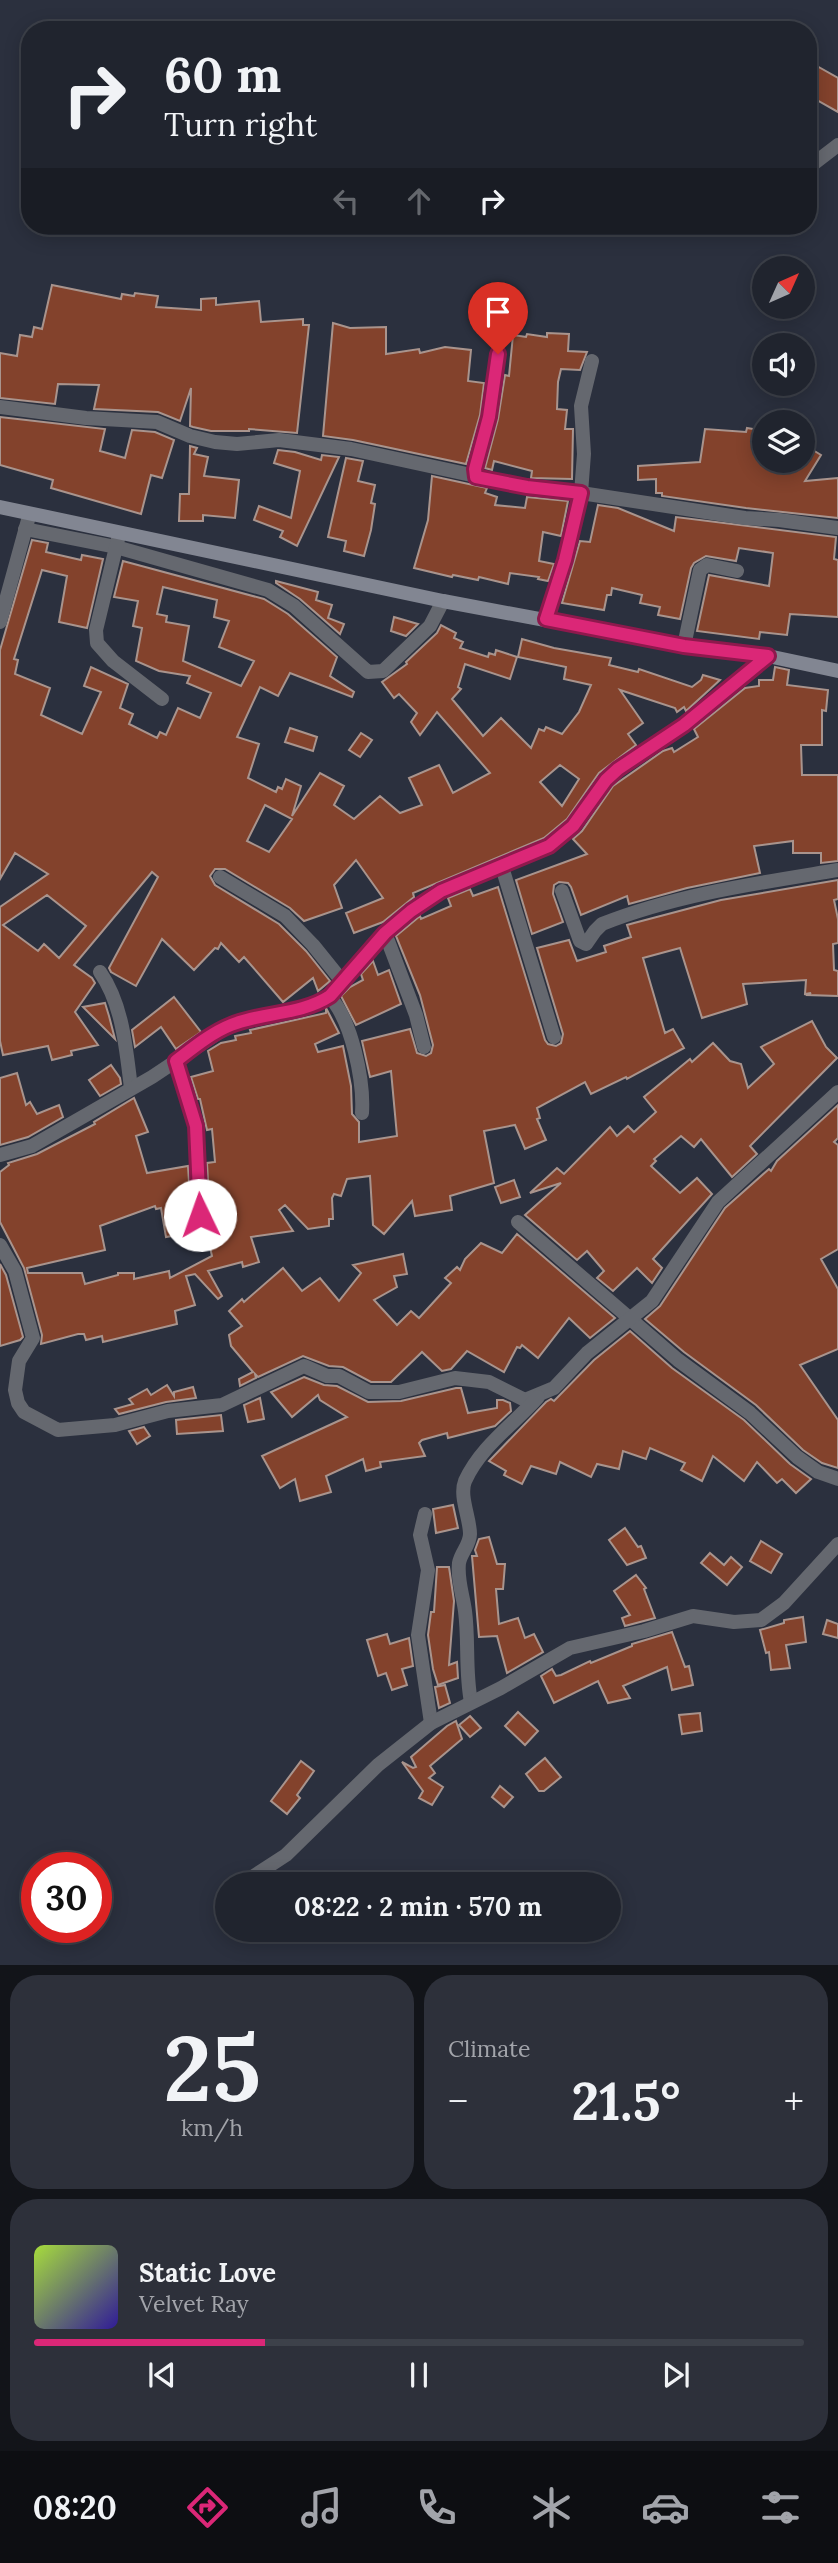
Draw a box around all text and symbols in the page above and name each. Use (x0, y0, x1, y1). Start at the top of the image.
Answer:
text: 60 m (164, 43, 281, 105)
icon: right (49, 49, 140, 140)
text: Turn right (164, 104, 317, 145)
icon: left (327, 182, 365, 220)
icon: ahead (400, 182, 438, 220)
icon: right (473, 182, 511, 220)
north arrow (752, 256, 816, 318)
map controls (752, 256, 815, 473)
pin (468, 282, 528, 354)
icon: arrive (479, 293, 517, 331)
button: sound (752, 333, 815, 396)
button: layers (752, 410, 815, 473)
position arrow (163, 1178, 237, 1252)
speed limit sign: 30 (21, 1852, 112, 1943)
text: 08:22 · 2 min · 570 m (294, 1890, 542, 1923)
text: 25 (163, 2009, 261, 2126)
text: Climate (448, 2034, 530, 2063)
text: 21.5° (572, 2068, 680, 2134)
text: − (448, 2077, 468, 2125)
text: + (784, 2077, 804, 2125)
text: km/h (181, 2113, 243, 2142)
text: Static Love (139, 2256, 276, 2289)
text: Velvet Ray (139, 2289, 249, 2318)
icon: previous (143, 2356, 181, 2394)
icon: pause (400, 2356, 438, 2394)
icon: next (657, 2356, 695, 2394)
icon: directions (183, 2483, 232, 2532)
icon: music (297, 2483, 346, 2532)
icon: phone (412, 2483, 461, 2532)
icon: climate (527, 2483, 576, 2532)
icon: car (641, 2483, 690, 2532)
icon: filters (756, 2483, 805, 2532)
text: 08:20 (33, 2487, 117, 2528)

